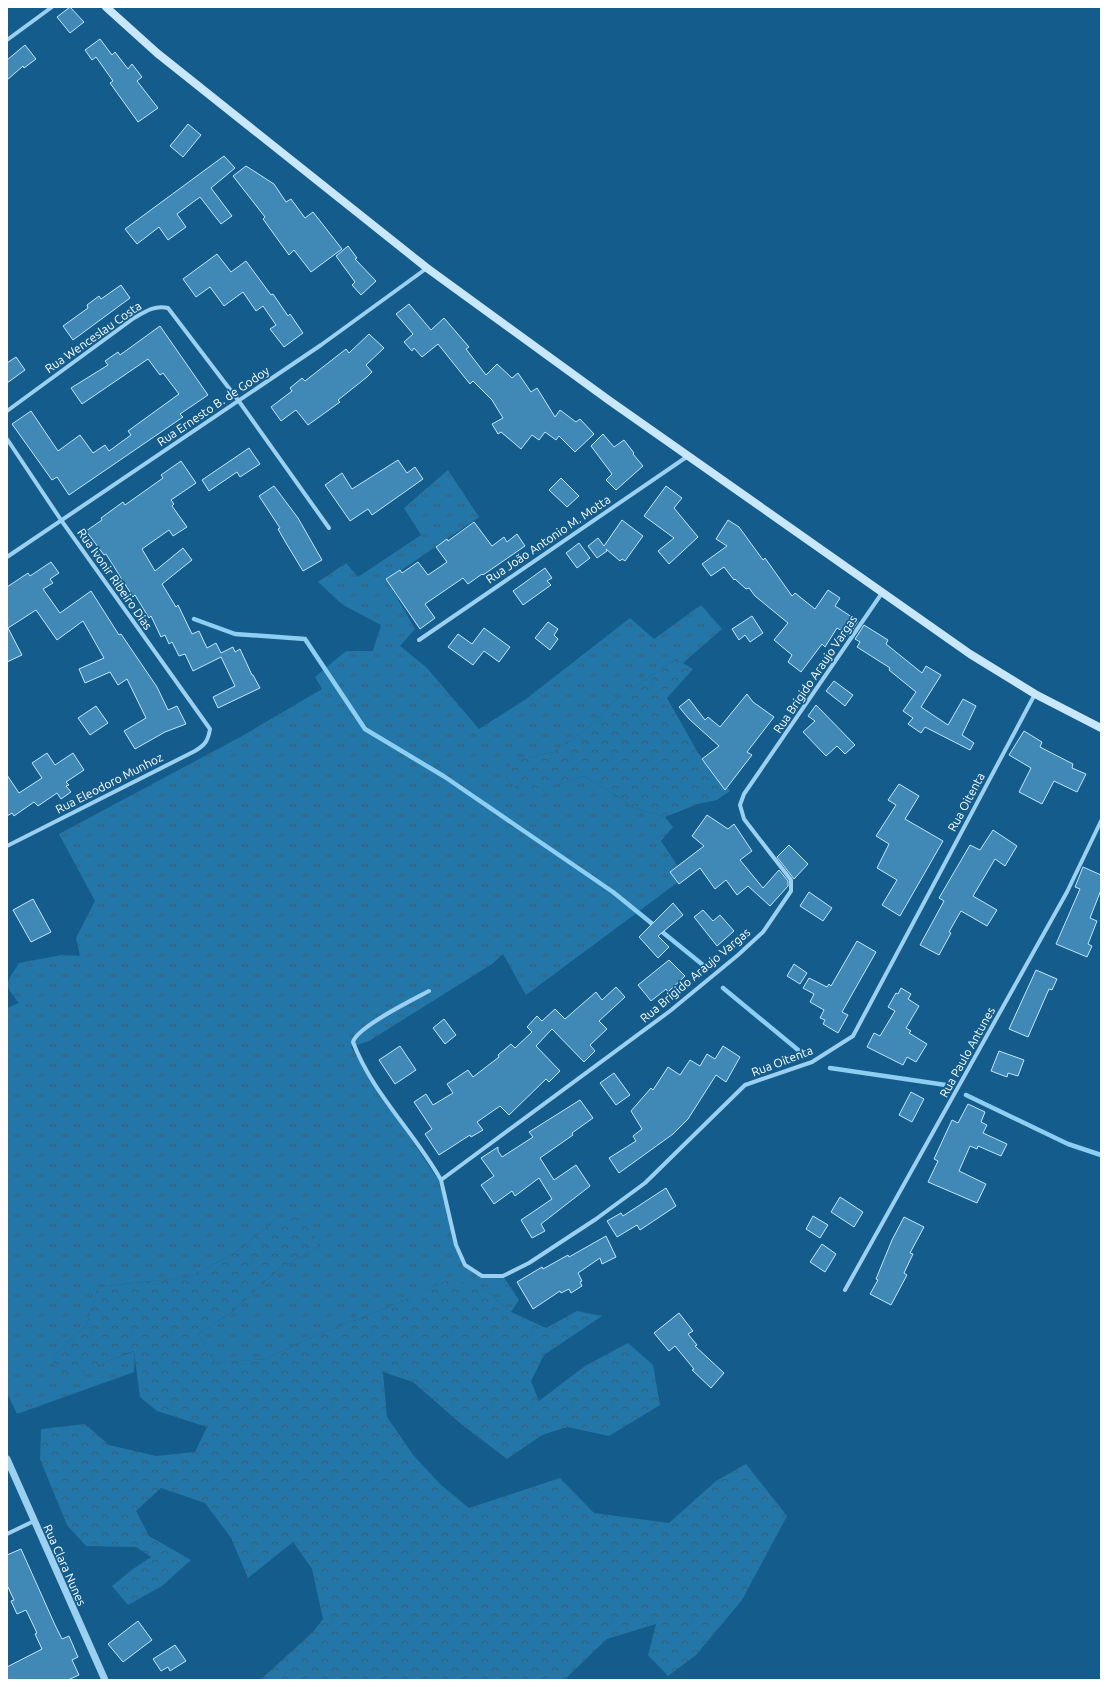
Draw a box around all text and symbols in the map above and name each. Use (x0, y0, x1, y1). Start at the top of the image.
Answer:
street label: Rua Wenceslau Costa (42, 299, 144, 375)
street label: Rua Ernesto B. de Godoy (155, 364, 272, 448)
street label: Rua João Antonio M. Motta (483, 492, 613, 586)
street label: Rua Ivonir Ribeiro Dias (75, 526, 155, 632)
street label: Rua Brigido Araujo Vargas (771, 613, 859, 735)
street label: Rua Eleodoro Munhoz (53, 750, 165, 816)
street label: Rua Oitenta (945, 770, 987, 834)
street label: Rua Brigido Araujo Vargas (637, 925, 753, 1025)
street label: Rua Paulo Antunes (937, 1005, 997, 1099)
street label: Rua Oitenta (750, 1043, 814, 1079)
street label: Rua Clara Nunes (41, 1522, 89, 1608)

